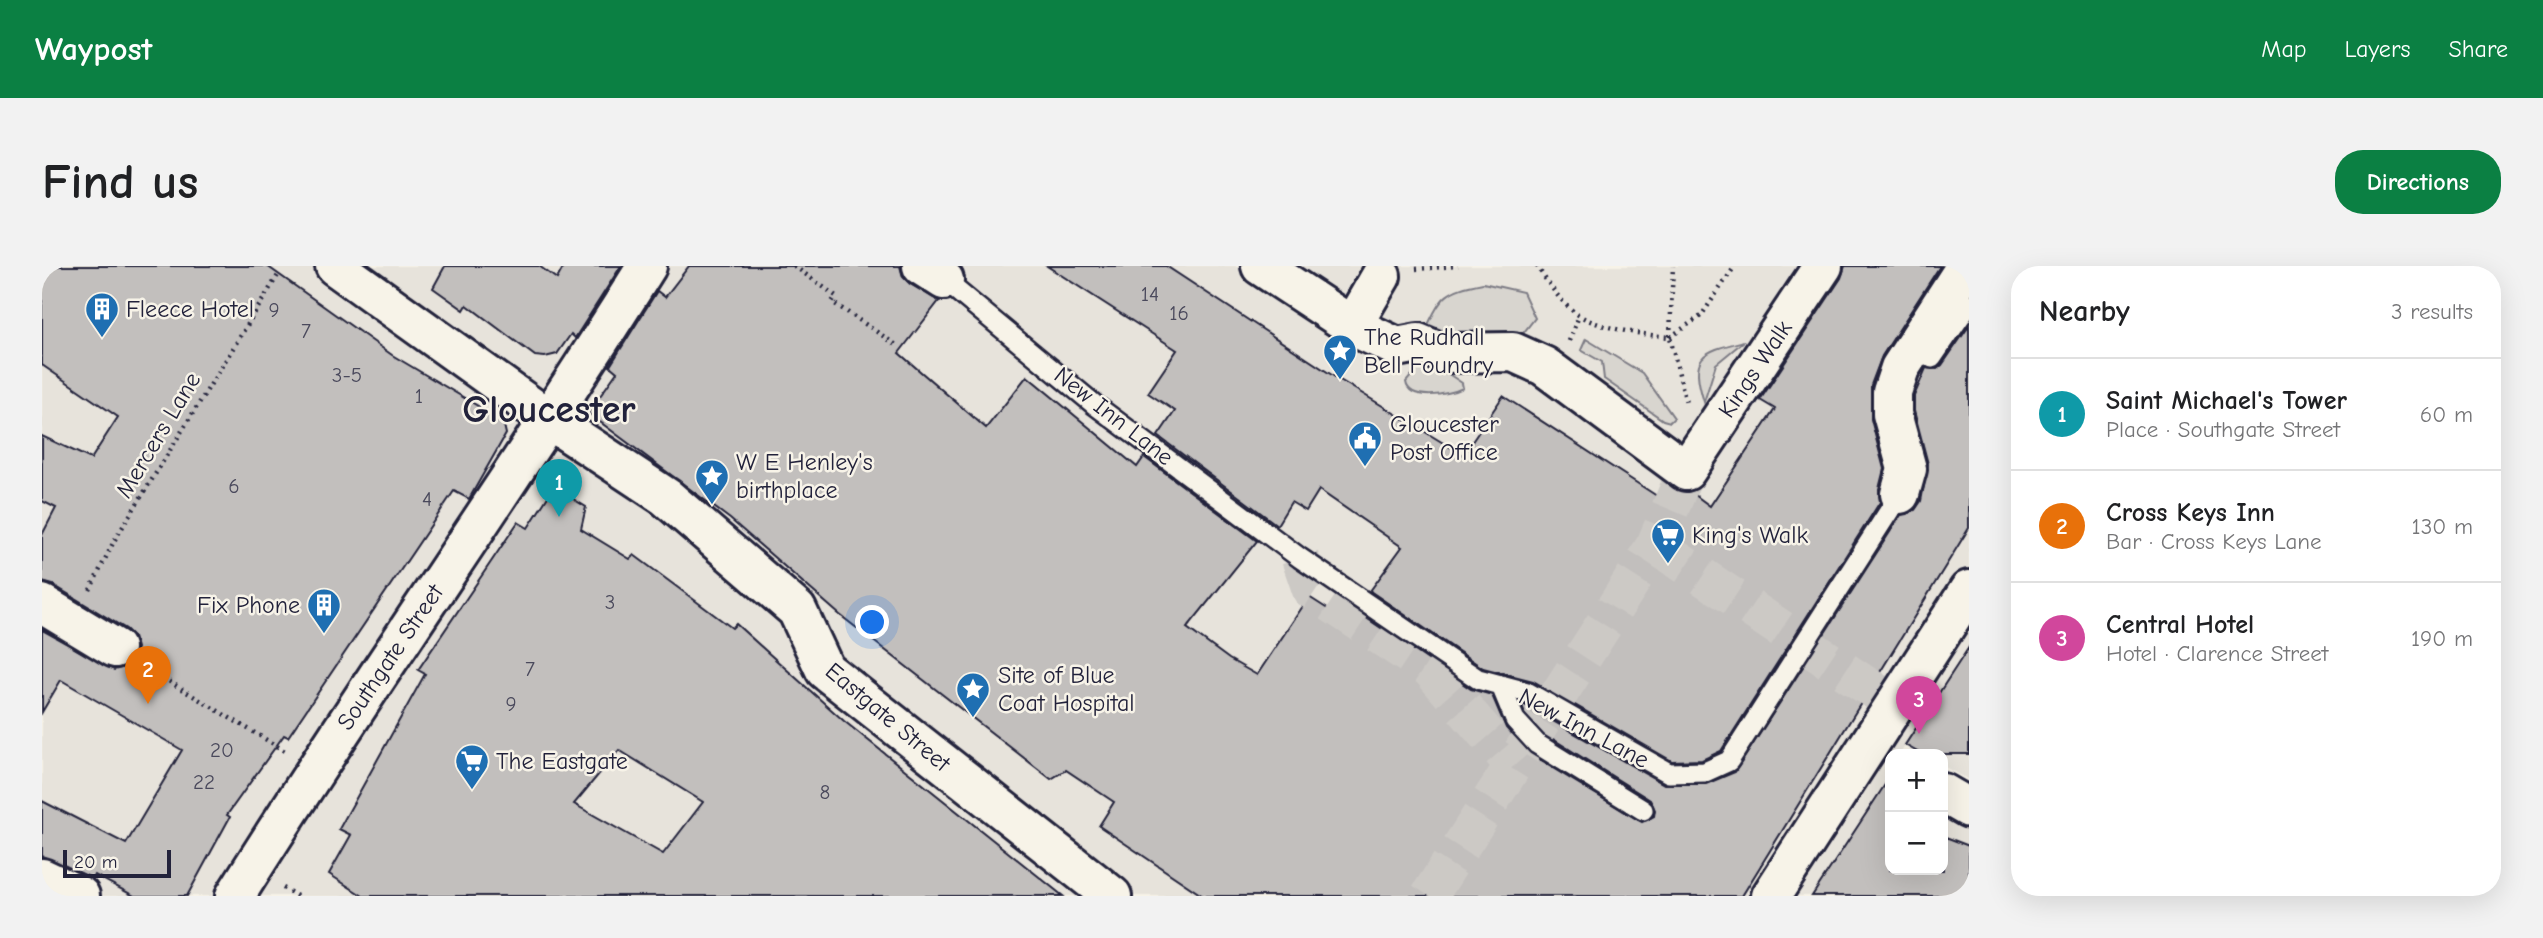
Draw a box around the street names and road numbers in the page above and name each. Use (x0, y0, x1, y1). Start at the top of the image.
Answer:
street label: Kings Walk (1712, 315, 1798, 423)
street label: New Inn Lane (1049, 361, 1179, 471)
street label: Mercers Lane (110, 367, 206, 503)
street label: Southgate Street (331, 578, 450, 735)
street label: Eastgate Street (820, 657, 957, 778)
street label: New Inn Lane (1514, 682, 1654, 774)

